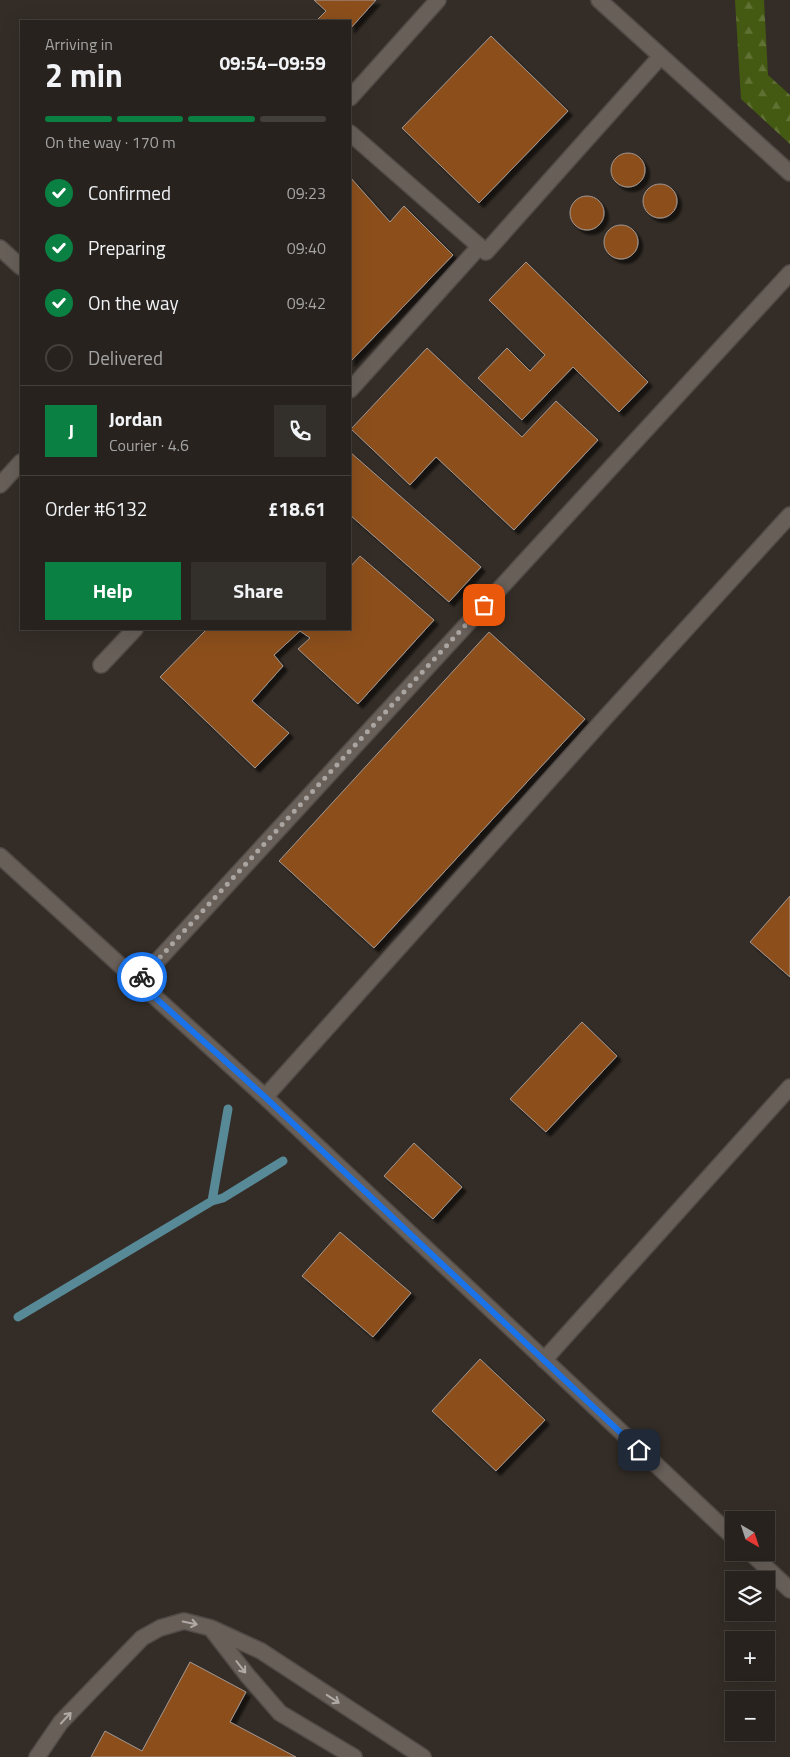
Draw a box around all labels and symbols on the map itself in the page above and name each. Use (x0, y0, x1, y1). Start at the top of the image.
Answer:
pin (463, 584, 505, 626)
courier (117, 952, 167, 1002)
pin (618, 1429, 660, 1471)
north arrow (725, 1511, 775, 1561)
one-way arrow (182, 1619, 198, 1629)
one-way arrow (235, 1660, 246, 1673)
one-way arrow (326, 1694, 340, 1704)
one-way arrow (60, 1711, 72, 1724)

